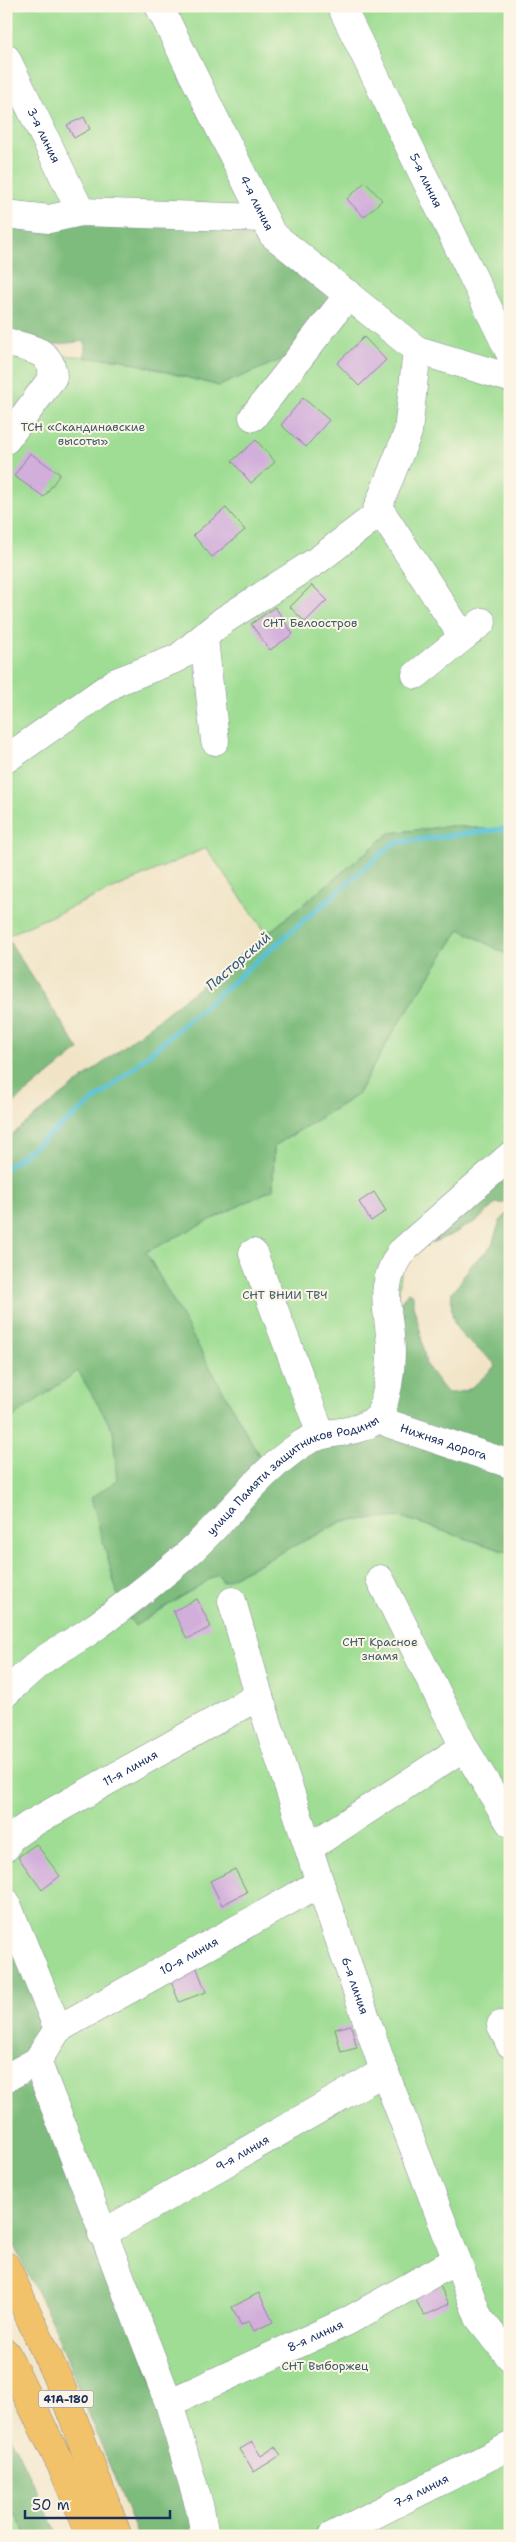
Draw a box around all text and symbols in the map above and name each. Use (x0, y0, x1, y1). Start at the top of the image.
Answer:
street label: 3-я линия (23, 105, 64, 166)
street label: 5-я линия (406, 150, 446, 210)
street label: 4-я линия (236, 173, 277, 234)
park label: ТСН «Скандинавские высоты» (21, 419, 146, 449)
park label: СНТ Белоостров (263, 615, 357, 631)
water label: Пасторский (202, 928, 274, 994)
park label: СНТ ВНИИ ТВЧ (242, 1287, 328, 1303)
street label: улица Памяти защитников Родины (203, 1412, 382, 1539)
street label: Нижняя дорога (398, 1420, 490, 1464)
park label: СНТ Красное знамя (342, 1634, 418, 1664)
street label: 11-я линия (100, 1746, 161, 1790)
street label: 10-я линия (157, 1933, 221, 1979)
street label: 6-я линия (338, 1955, 372, 2017)
street label: 9-я линия (213, 2131, 272, 2175)
street label: 8-я линия (285, 2316, 346, 2356)
park label: СНТ Выборжец (281, 2358, 369, 2374)
road number: 41А-180 (38, 2390, 94, 2408)
street label: 7-я линия (391, 2470, 451, 2511)
scale bar (25, 2487, 170, 2519)
text: 50 m (32, 2495, 70, 2515)

